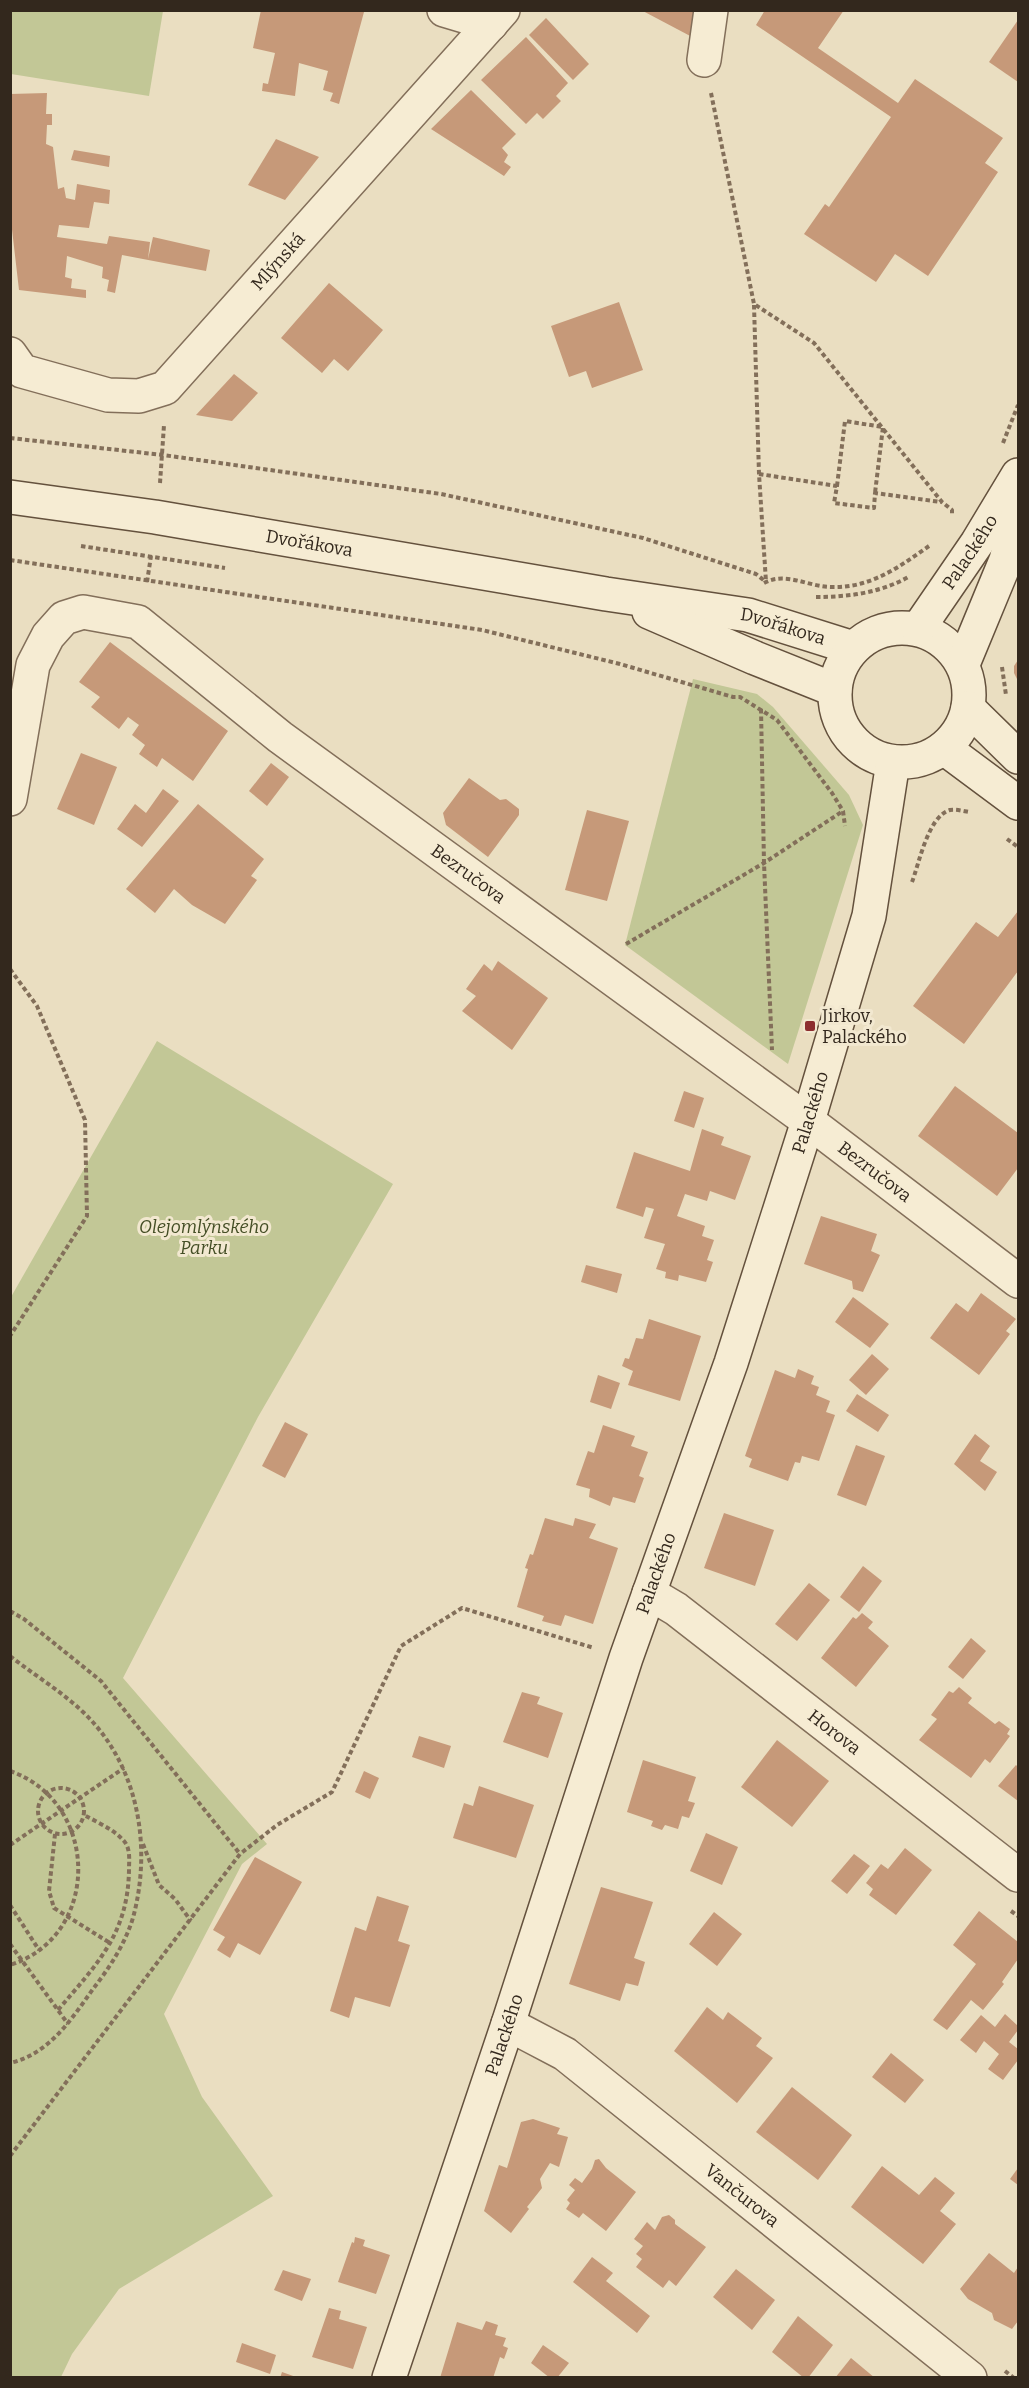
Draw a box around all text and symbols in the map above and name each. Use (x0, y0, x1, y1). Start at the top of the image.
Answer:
street label: Mlýnská (247, 228, 310, 295)
street label: Palackého (938, 511, 1003, 594)
street label: Dvořákova (264, 525, 355, 562)
street label: Dvořákova (739, 603, 828, 650)
street label: Bezručova (427, 839, 510, 908)
place label: Jirkov, Palackého (821, 1005, 907, 1048)
marker: Jirkov, Palackého (803, 1019, 817, 1033)
street label: Palackého (787, 1069, 833, 1156)
street label: Bezručova (833, 1137, 916, 1207)
park label: Olejomlýnského Parku (139, 1216, 269, 1259)
street label: Palackého (632, 1530, 681, 1617)
street label: Horova (804, 1705, 865, 1760)
street label: Palackého (480, 1991, 528, 2079)
street label: Vančurova (700, 2159, 784, 2232)

